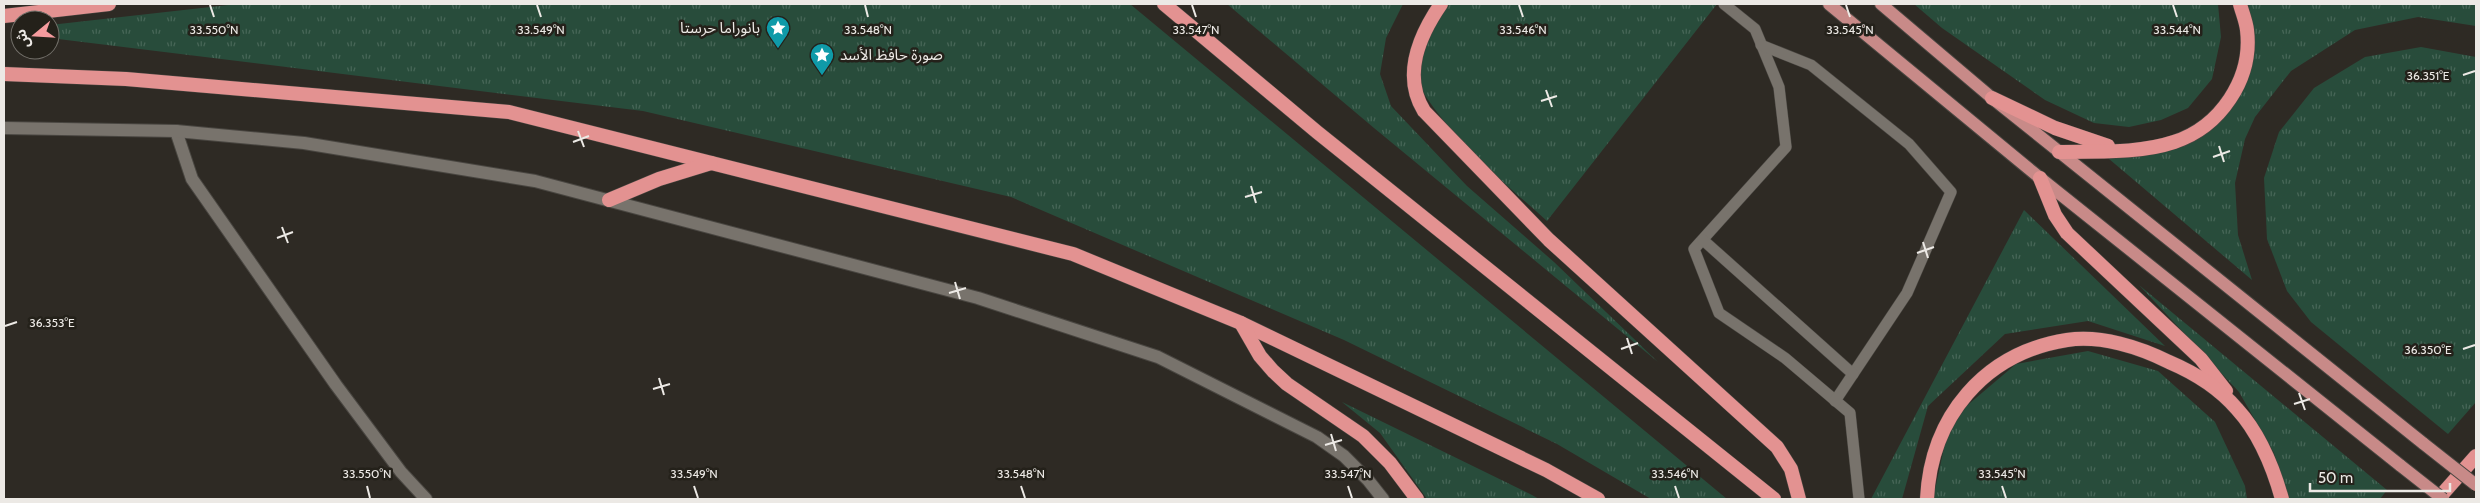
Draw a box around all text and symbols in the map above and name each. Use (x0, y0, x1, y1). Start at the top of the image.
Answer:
north arrow (10, 10, 60, 60)
place icon: بانوراما حرستا (765, 15, 791, 49)
place label: بانوراما حرستا (680, 19, 760, 37)
text: 33.550°N (190, 22, 238, 37)
text: 33.549°N (517, 22, 565, 37)
text: 33.548°N (844, 22, 892, 37)
text: 33.547°N (1173, 22, 1219, 37)
text: 33.546°N (1499, 22, 1547, 37)
text: 33.545°N (1826, 22, 1874, 37)
text: 33.544°N (2153, 22, 2201, 37)
text: ش (11, 27, 34, 51)
place icon: صورة حافظ الأسد (809, 42, 835, 76)
place label: صورة حافظ الأسد (840, 46, 943, 64)
text: 36.351°E (2407, 68, 2450, 83)
text: 36.353°E (29, 315, 75, 330)
text: 36.350°E (2404, 342, 2452, 357)
scale bar (2310, 460, 2450, 492)
text: 33.550°N (343, 466, 391, 481)
text: 33.549°N (670, 466, 718, 481)
text: 33.548°N (997, 466, 1045, 481)
text: 33.547°N (1325, 466, 1371, 481)
text: 33.546°N (1651, 466, 1699, 481)
text: 33.545°N (1978, 466, 2026, 481)
text: 50 m (2318, 469, 2353, 487)

